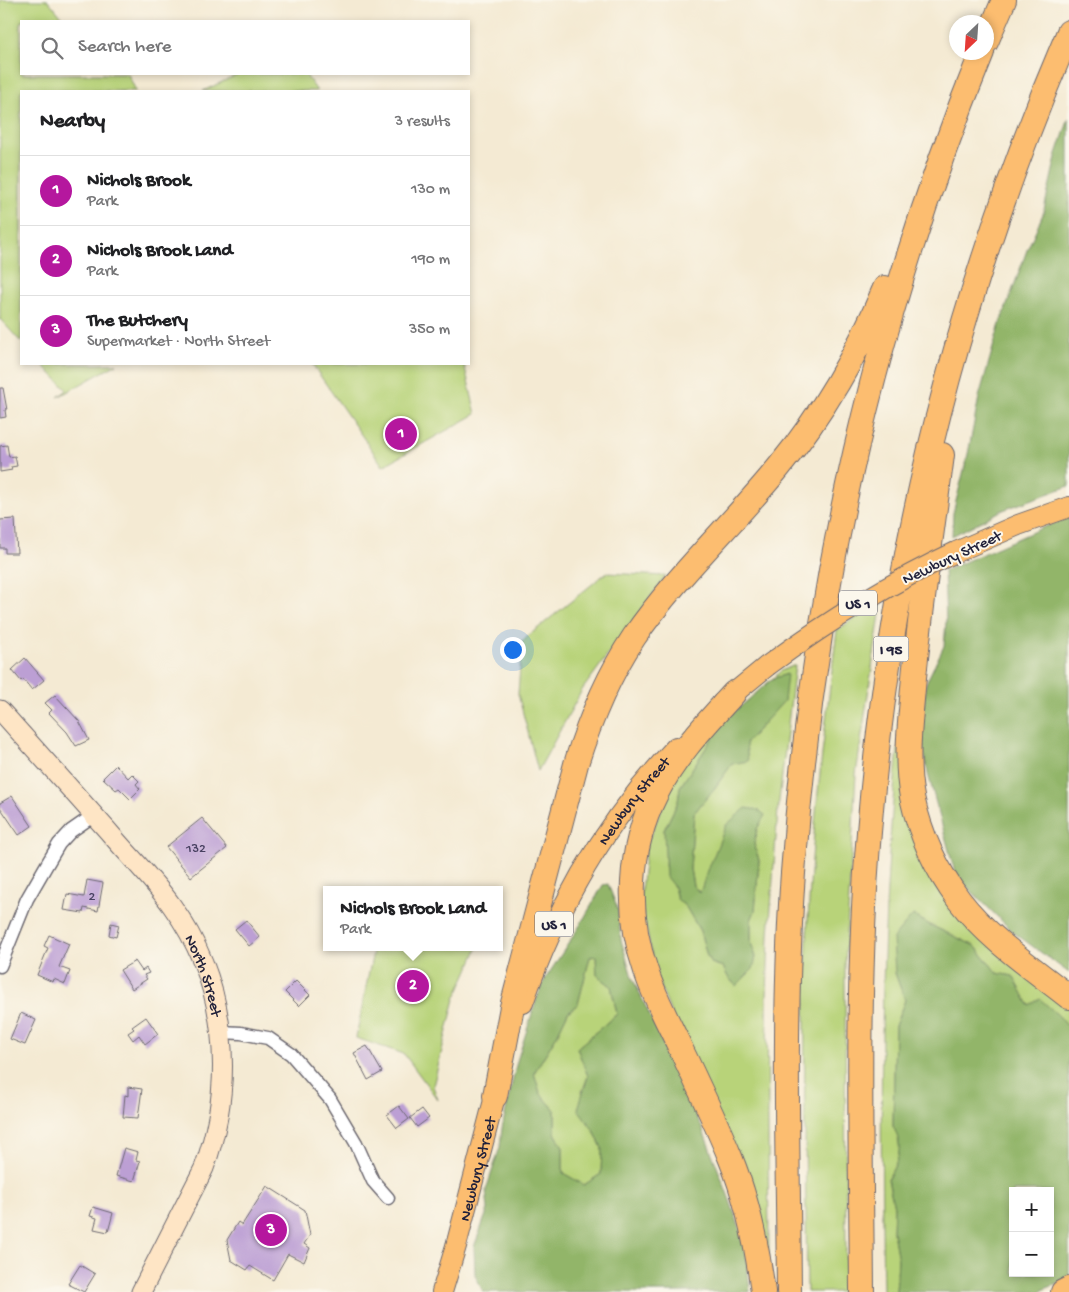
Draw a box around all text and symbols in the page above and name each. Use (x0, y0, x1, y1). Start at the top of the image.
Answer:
north arrow (949, 15, 994, 60)
search box (20, 20, 470, 75)
icon: search (38, 34, 66, 62)
text: Search here (78, 36, 172, 59)
text: Nearby (40, 110, 105, 135)
text: 3 results (395, 113, 450, 132)
text: Nichols Brook (87, 170, 190, 193)
text: 1 (53, 181, 59, 200)
text: 130 m (411, 181, 450, 200)
text: Park (87, 193, 118, 212)
text: Nichols Brook Land (87, 240, 233, 263)
text: 2 (52, 251, 60, 270)
text: 190 m (411, 251, 450, 270)
text: Park (87, 263, 118, 282)
text: The Butchery (87, 310, 188, 333)
text: 3 (52, 321, 60, 340)
text: 350 m (409, 321, 450, 340)
text: Supermarket · North Street (87, 333, 270, 352)
pin: 1 (385, 415, 417, 453)
street label: Newbury Street (900, 527, 1006, 590)
road number: US 1 (839, 590, 877, 616)
road number: I 95 (874, 636, 908, 662)
your location (500, 637, 526, 663)
street label: Newbury Street (596, 753, 676, 850)
house number: 132 (185, 841, 206, 858)
popup (323, 886, 503, 951)
house number: 2 (89, 889, 96, 906)
text: Nichols Brook Land (340, 898, 486, 921)
road number: US 1 (535, 912, 573, 936)
text: Park (340, 921, 371, 940)
street label: North Street (179, 932, 224, 1020)
pin: 2 (397, 967, 429, 1005)
street label: Newbury Street (457, 1114, 503, 1224)
map controls (1009, 1187, 1054, 1277)
button: + (1009, 1187, 1054, 1232)
pin: 3 (255, 1211, 287, 1249)
button: − (1009, 1232, 1054, 1277)

